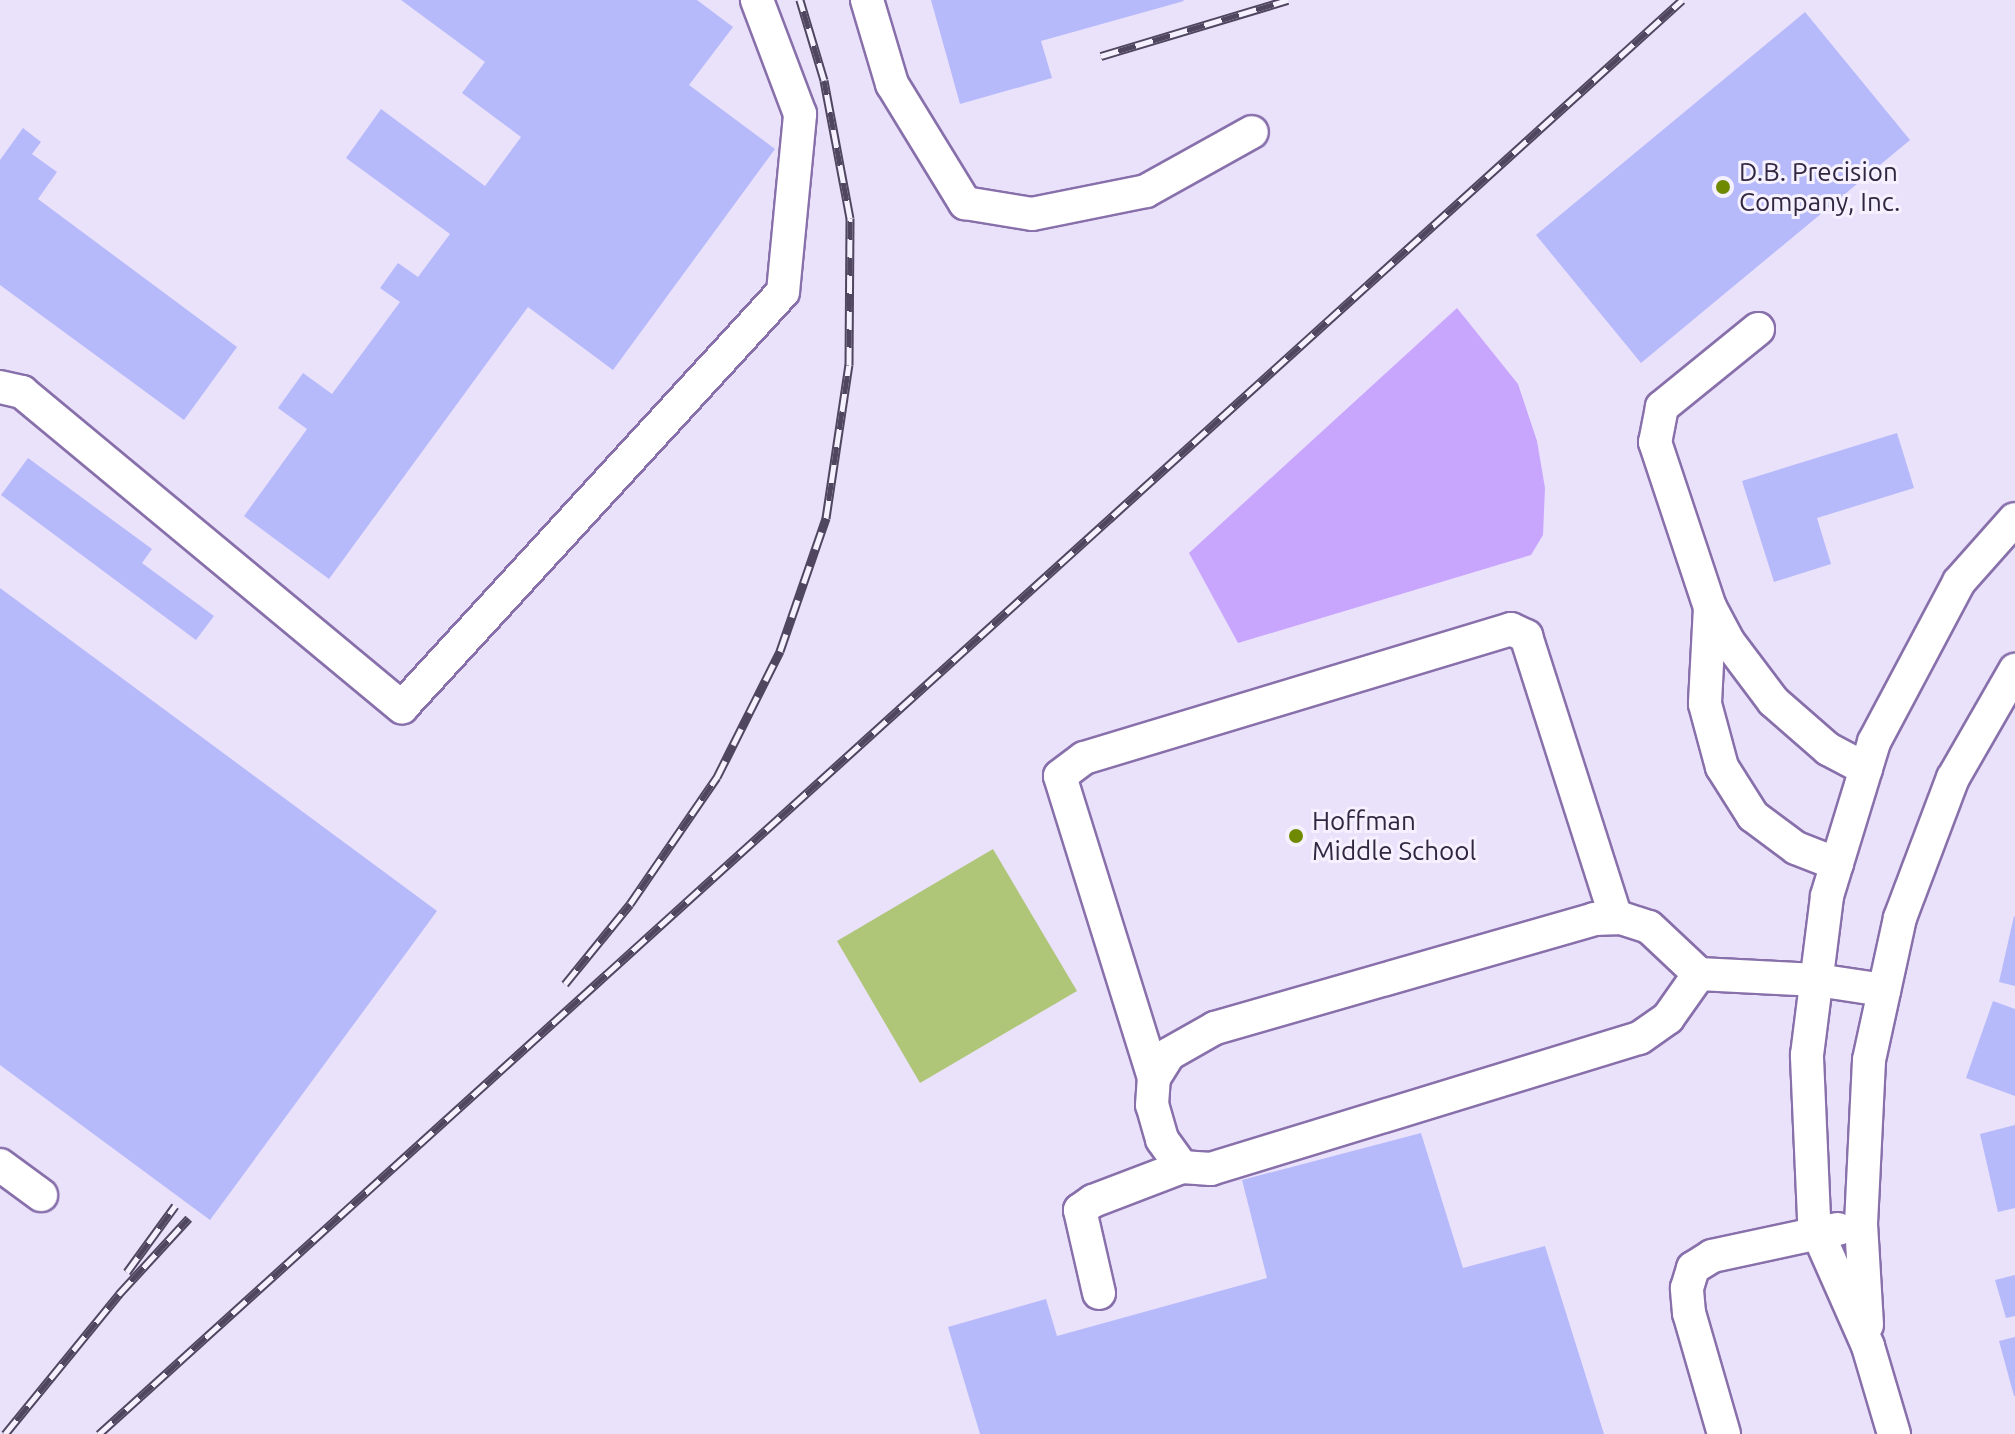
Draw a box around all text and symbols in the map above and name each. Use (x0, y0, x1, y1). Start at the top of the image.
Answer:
place label: D.B. Precision Company, Inc. (1739, 156, 1901, 218)
marker: D.B. Precision Company, Inc. (1714, 178, 1732, 196)
place label: Hoffman Middle School (1312, 805, 1476, 866)
marker: Hoffman Middle School (1287, 827, 1305, 845)

